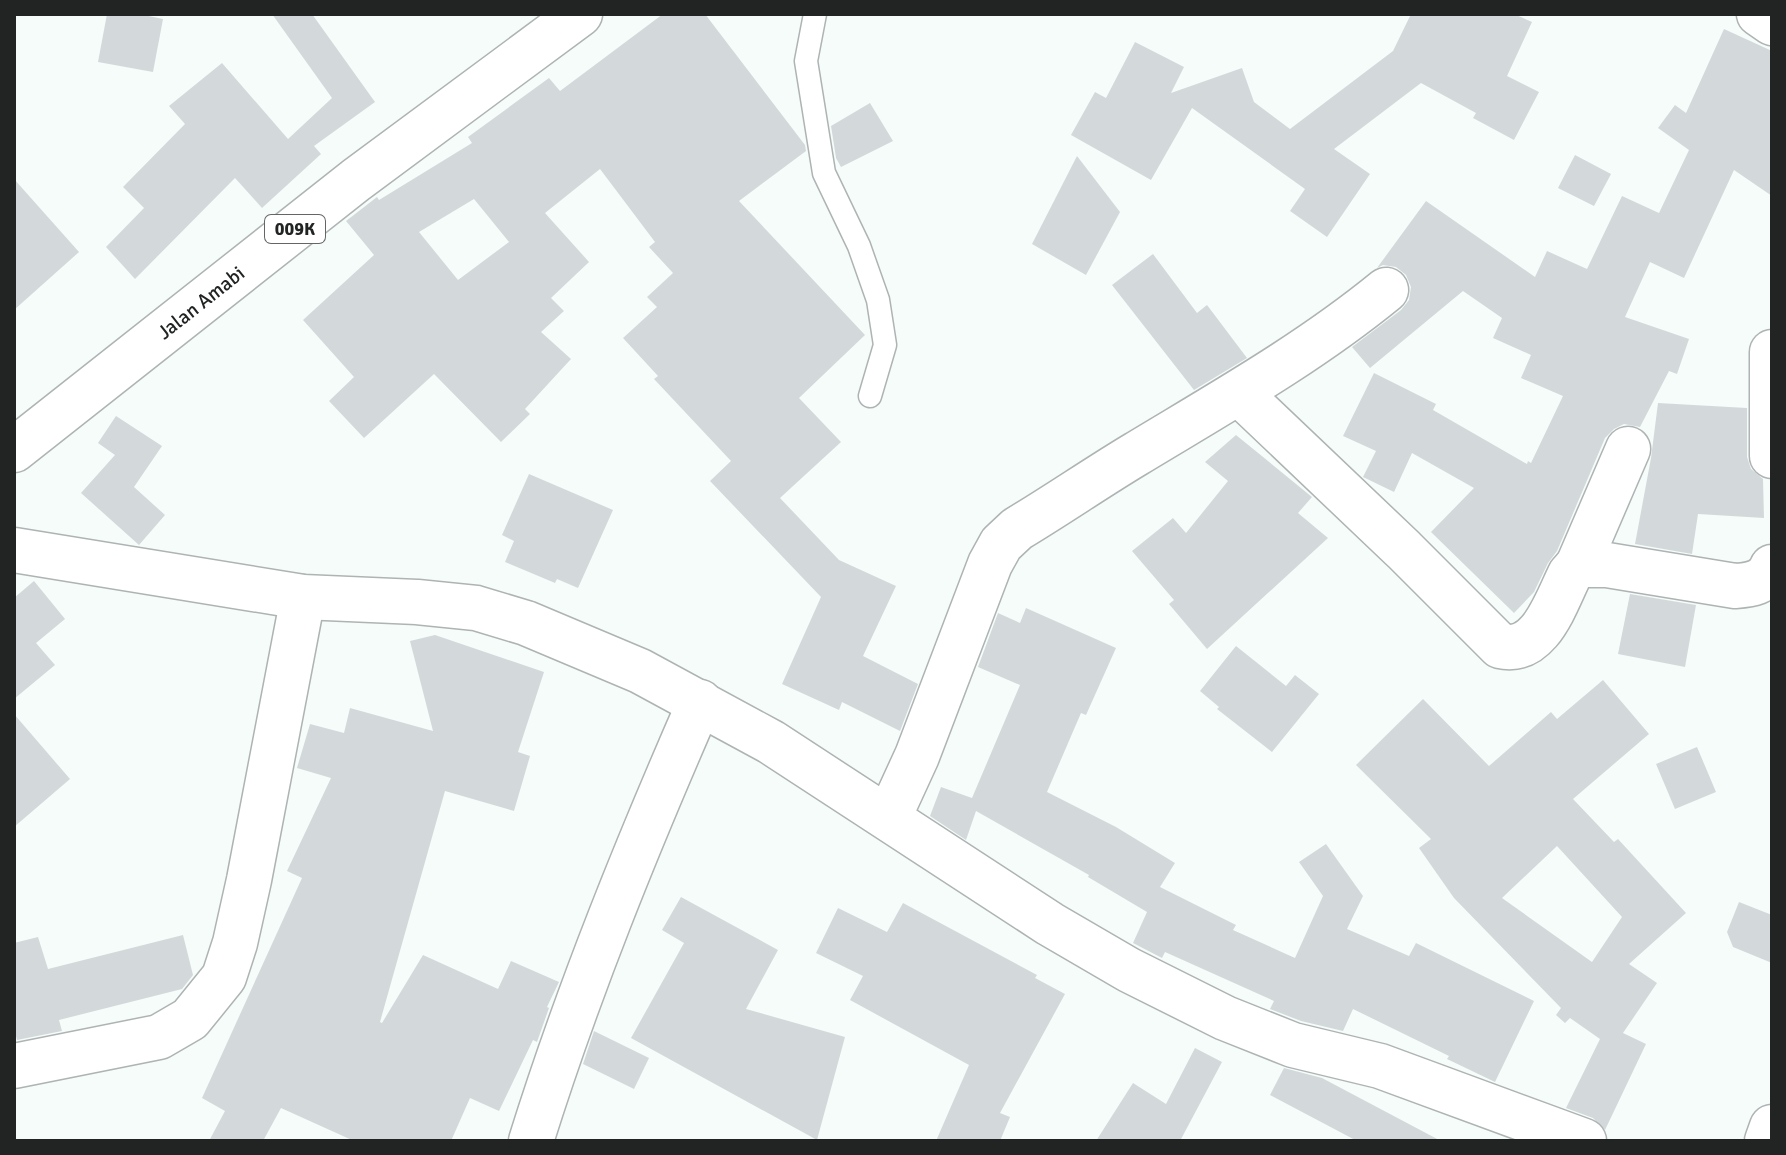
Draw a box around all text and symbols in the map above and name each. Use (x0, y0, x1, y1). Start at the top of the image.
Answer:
road number: 009K (265, 215, 325, 243)
street label: Jalan Amabi (152, 261, 250, 345)

